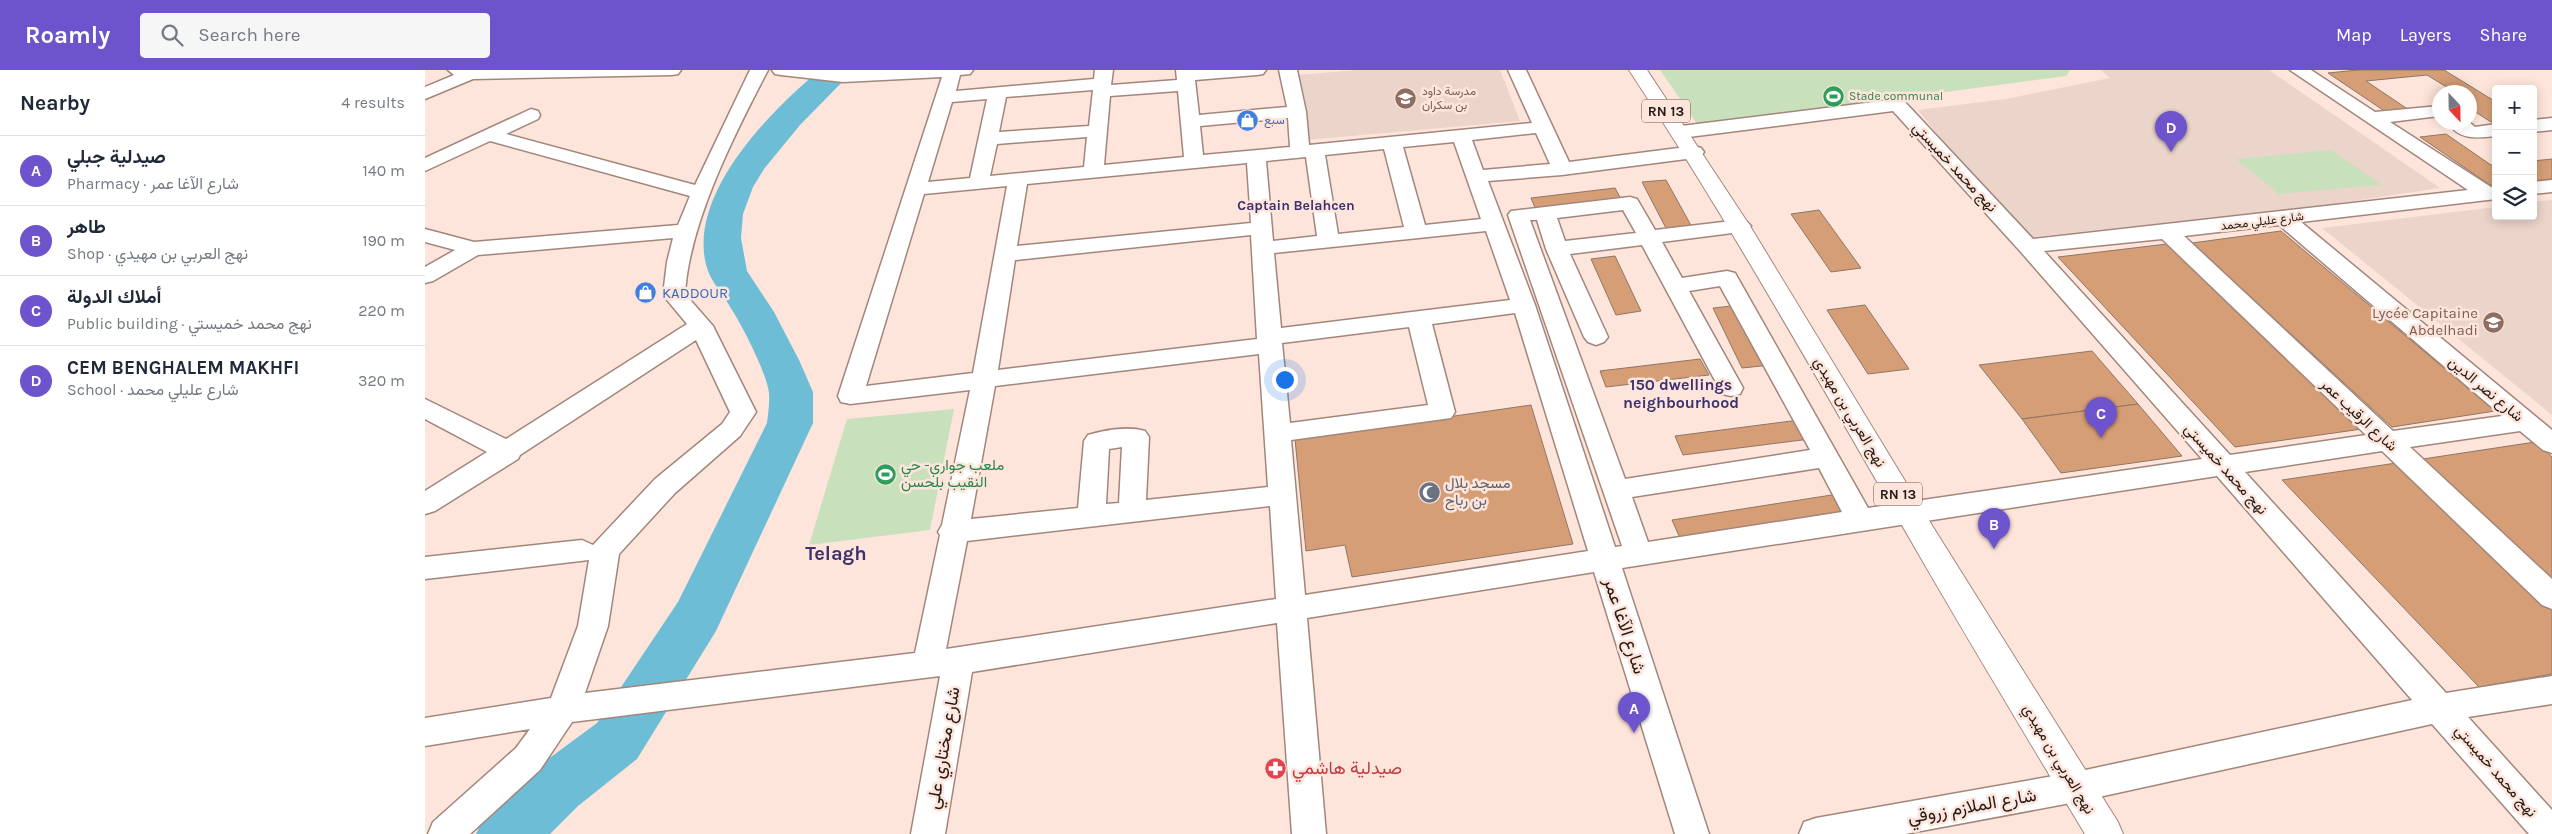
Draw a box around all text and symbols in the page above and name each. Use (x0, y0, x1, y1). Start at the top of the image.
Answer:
search box (140, 13, 490, 58)
text: Roamly (25, 21, 110, 49)
icon: search (158, 21, 186, 49)
text: Search here (198, 24, 300, 46)
text: Map (2336, 24, 2372, 46)
text: Layers (2400, 24, 2452, 46)
text: Share (2480, 24, 2527, 46)
place label: مدرسة داود بن سكران (1422, 84, 1476, 113)
sports icon: Stade communal (1821, 84, 1845, 108)
north arrow (2432, 85, 2477, 130)
map controls (2492, 85, 2537, 220)
button: + (2492, 85, 2537, 130)
school or university icon: مدرسة داود بن سكران (1394, 86, 1418, 110)
place label: Stade communal (1849, 89, 1943, 103)
text: Nearby (20, 91, 90, 115)
text: 4 results (341, 93, 405, 112)
road number: RN 13 (1642, 99, 1690, 122)
shop icon: سبع (1236, 108, 1260, 132)
pin: D (2155, 111, 2187, 152)
place label: سبع (1264, 113, 1285, 129)
street label: نهج محمد خميستي (1906, 118, 2001, 218)
button: − (2492, 130, 2537, 175)
text: صيدلية جبلي (67, 146, 166, 168)
text: A (31, 161, 41, 180)
text: 140 m (363, 161, 405, 180)
text: Pharmacy · شارع الآغا عمر (67, 174, 239, 193)
button: layers (2492, 175, 2537, 220)
district label: Captain Belahcen (1237, 197, 1355, 214)
street label: شارع عليلي محمد (2220, 209, 2305, 236)
text: طاهر (67, 216, 106, 238)
text: B (31, 231, 41, 250)
text: 190 m (362, 231, 405, 250)
text: Shop · نهج العربي بن مهيدي (67, 244, 248, 263)
shop icon: KADDOUR (634, 281, 658, 305)
place label: KADDOUR (662, 284, 728, 302)
text: أملاك الدولة (67, 286, 161, 308)
text: C (31, 301, 41, 320)
text: 220 m (358, 301, 405, 320)
place label: Lycée Capitaine Abdelhadi (2372, 304, 2478, 339)
school or university icon: Lycée Capitaine Abdelhadi (2482, 310, 2506, 334)
text: Public building · نهج محمد خميستي (67, 314, 312, 333)
street label: شارع نصر الدين (2444, 353, 2527, 427)
street label: نهج العربي بن مهيدي (1807, 354, 1890, 472)
text: CEM BENGHALEM MAKHFI (67, 357, 299, 379)
your location (1272, 367, 1298, 393)
text: D (31, 371, 41, 390)
text: 320 m (358, 371, 405, 390)
street label: شارع الرقيب عمر (2315, 374, 2401, 457)
district label: 150 dwellings neighbourhood (1623, 375, 1739, 412)
text: School · شارع عليلي محمد (67, 380, 239, 399)
pin: C (2085, 397, 2117, 438)
street label: نهج محمد خميستي (2178, 420, 2271, 521)
place label: ملعب جواري- حي النقيب بلحسن (901, 456, 1004, 492)
sports icon: ملعب جواري- حي النقيب بلحسن (873, 462, 897, 486)
place label: مسجد بلال بن رباح (1445, 474, 1510, 511)
mosque icon: مسجد بلال بن رباح (1417, 480, 1441, 504)
road number: RN 13 (1874, 482, 1922, 506)
pin: B (1978, 508, 2010, 549)
district label: Telagh (805, 542, 867, 565)
street label: شارع الآغا عمر (1598, 574, 1651, 677)
street label: شارع مختاري علي (921, 685, 969, 812)
pin: A (1618, 692, 1650, 733)
street label: نهج العربي بن مهيدي (2016, 701, 2099, 819)
street label: نهج محمد خميستي (2448, 721, 2541, 823)
pharmacy icon: صيدلية هاشمي (1264, 756, 1288, 780)
place label: صيدلية هاشمي (1292, 757, 1402, 783)
street label: شارع الملازم زروقي (1906, 784, 2039, 832)

